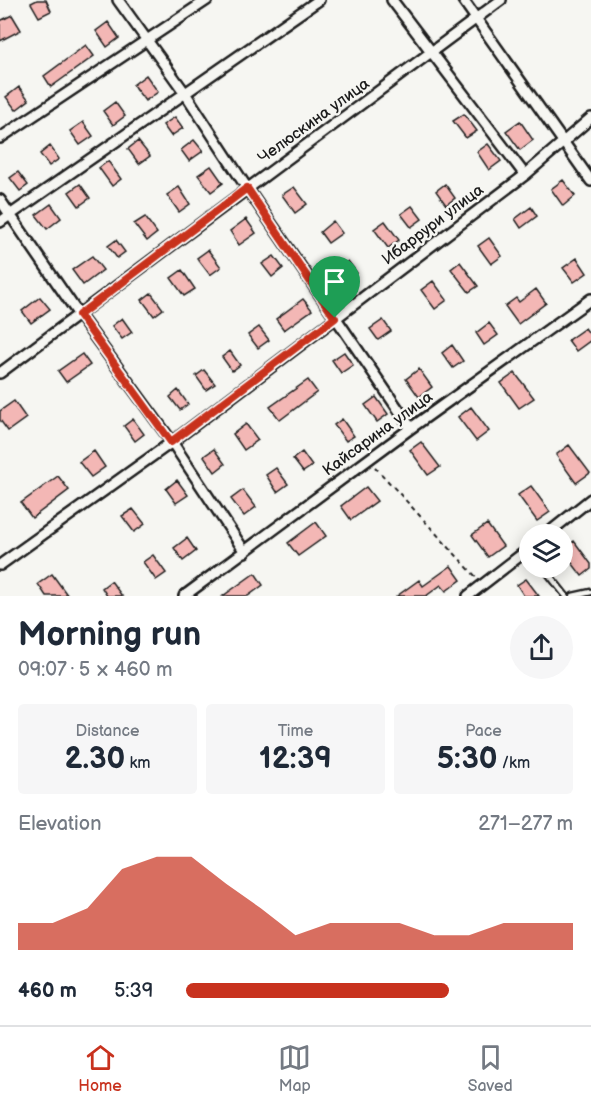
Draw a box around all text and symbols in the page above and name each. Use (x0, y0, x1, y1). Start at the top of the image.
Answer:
street label: Челюскина улица (255, 74, 374, 168)
street label: Ибаррури улица (379, 180, 488, 269)
pin (309, 256, 360, 318)
icon: arrive (318, 265, 351, 298)
street label: Кайсарина улица (319, 387, 437, 480)
map controls (519, 524, 573, 578)
button: layers (519, 524, 573, 578)
text: Morning run (18, 615, 201, 655)
button: share (510, 616, 573, 679)
text: 09:07 · 5 × 460 m (18, 658, 172, 682)
text: Distance (76, 722, 139, 741)
text: Time (278, 722, 313, 741)
text: Pace (465, 722, 502, 741)
text: 2.30 (64, 741, 125, 777)
text: 12:39 (259, 741, 332, 777)
text: 5:30 (437, 741, 498, 777)
text: km (125, 754, 151, 773)
text: /km (498, 754, 530, 773)
text: Elevation (18, 812, 101, 836)
text: 271–277 m (478, 812, 573, 836)
text: 460 m (18, 979, 77, 1003)
text: 5:39 (114, 979, 153, 1003)
tab: Home (78, 1041, 122, 1096)
tab: Map (278, 1041, 311, 1096)
tab: Saved (468, 1041, 513, 1096)

